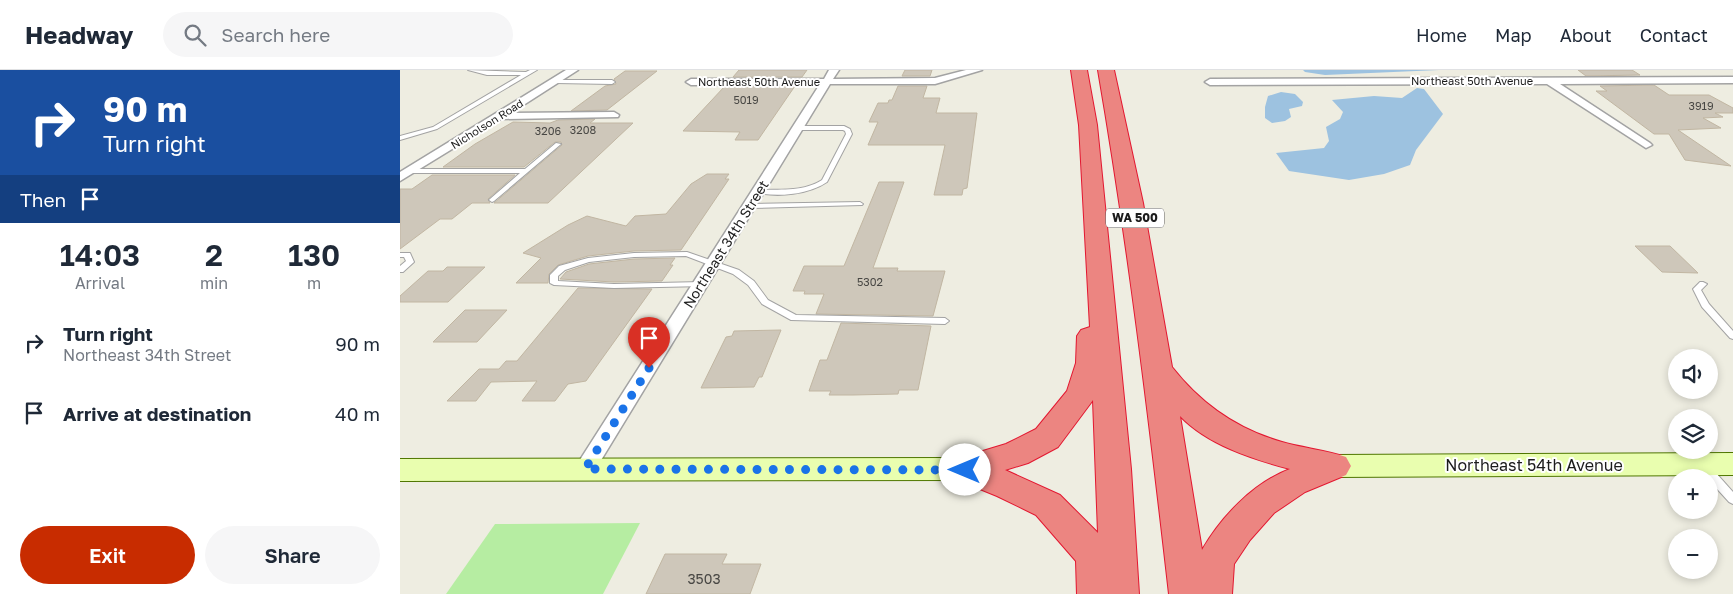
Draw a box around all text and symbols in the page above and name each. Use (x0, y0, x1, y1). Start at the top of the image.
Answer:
search box (163, 12, 513, 57)
text: Headway (25, 20, 133, 49)
icon: search (181, 21, 209, 49)
text: Search here (221, 23, 330, 46)
text: Home (1416, 24, 1467, 46)
text: Map (1495, 24, 1532, 46)
text: About (1560, 24, 1612, 46)
text: Contact (1640, 24, 1708, 46)
street label: Northeast 50th Avenue (1411, 74, 1533, 87)
street label: Northeast 50th Avenue (698, 75, 820, 88)
text: 90 m (103, 88, 187, 130)
icon: right (20, 90, 85, 155)
house number: 5019 (733, 93, 759, 106)
street label: Nicholson Road (448, 96, 525, 151)
house number: 3919 (1688, 99, 1714, 112)
house number: 3208 (570, 123, 596, 136)
house number: 3206 (535, 124, 561, 137)
text: Turn right (103, 130, 206, 157)
street label: Northeast 34th Street (679, 177, 772, 311)
icon: arrive (76, 185, 104, 213)
text: Then (20, 188, 66, 211)
road number: WA 500 (1106, 208, 1164, 228)
text: 14:03 (60, 237, 140, 273)
text: 2 (205, 237, 223, 273)
text: 130 (288, 237, 340, 273)
text: Arrival (75, 273, 125, 293)
text: min (200, 273, 228, 293)
text: m (307, 273, 321, 293)
house number: 5302 (857, 275, 883, 288)
pin (628, 317, 670, 368)
text: Turn right (63, 322, 153, 345)
icon: arrive (635, 324, 663, 352)
icon: right (20, 329, 48, 357)
text: 90 m (335, 332, 380, 355)
text: Northeast 34th Street (63, 345, 231, 365)
map controls (1668, 349, 1718, 579)
button: sound (1668, 349, 1718, 399)
icon: arrive (20, 399, 48, 427)
text: Arrive at destination (63, 402, 251, 425)
text: 40 m (335, 402, 380, 425)
button: layers (1668, 409, 1718, 459)
position arrow (938, 443, 990, 495)
street label: Northeast 54th Avenue (1445, 455, 1623, 475)
button: + (1668, 469, 1718, 519)
button: Exit (20, 526, 195, 584)
button: Share (205, 526, 380, 584)
button: − (1668, 529, 1718, 579)
house number: 3503 (687, 570, 721, 587)

